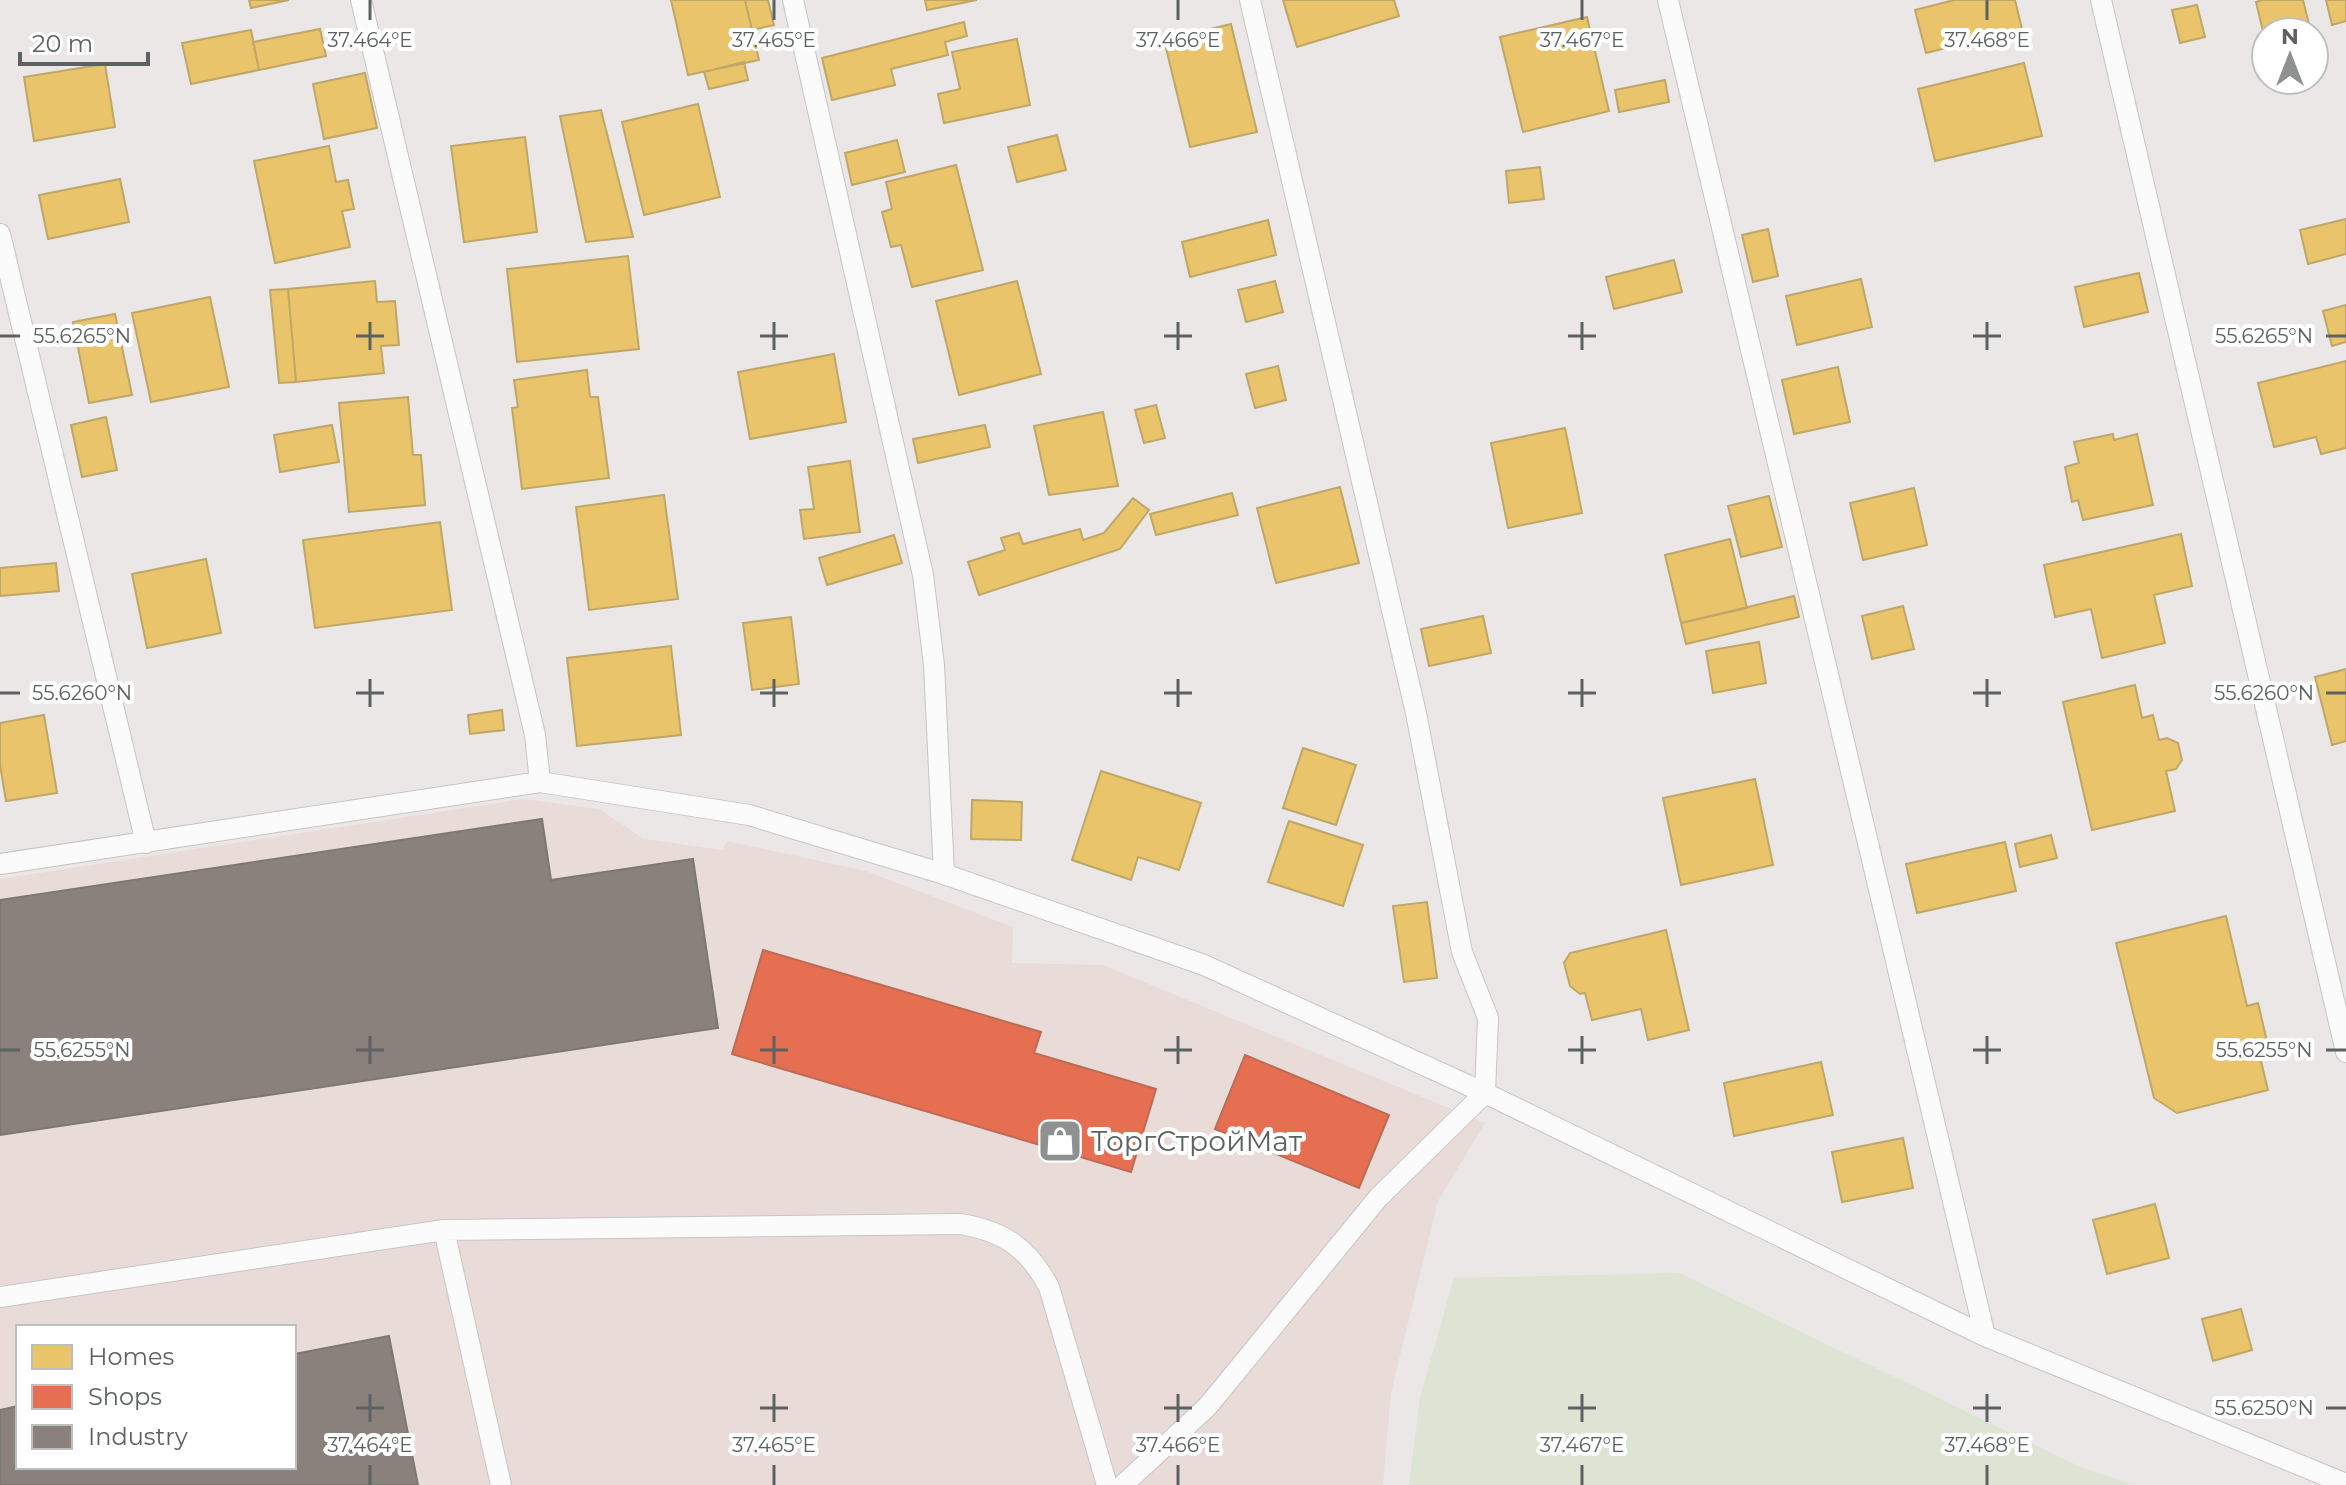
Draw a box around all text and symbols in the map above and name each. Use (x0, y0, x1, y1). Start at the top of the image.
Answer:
scale bar (20, 16, 148, 66)
north arrow (2250, 16, 2330, 96)
text: N (2281, 23, 2299, 50)
text: 37.464°E (327, 28, 413, 52)
text: 37.465°E (732, 28, 816, 52)
text: 37.466°E (1136, 28, 1220, 52)
text: 37.467°E (1540, 28, 1624, 52)
text: 37.468°E (1944, 28, 2030, 52)
text: 20 m (32, 29, 93, 58)
text: 55.6265°N (33, 324, 131, 348)
text: 55.6265°N (2215, 324, 2313, 348)
text: 55.6260°N (32, 681, 132, 705)
text: 55.6260°N (2214, 681, 2314, 705)
text: 55.6255°N (34, 1038, 130, 1062)
text: 55.6255°N (2216, 1038, 2312, 1062)
shop icon: ТоргСтройМат (1036, 1117, 1084, 1165)
place label: ТоргСтройМат (1091, 1124, 1303, 1158)
legend (16, 1325, 296, 1469)
text: Homes (88, 1342, 174, 1371)
text: Shops (88, 1382, 162, 1411)
text: 55.6250°N (2214, 1396, 2314, 1420)
text: Industry (88, 1422, 188, 1451)
text: 37.464°E (327, 1433, 413, 1457)
text: 37.465°E (732, 1433, 816, 1457)
text: 37.466°E (1136, 1433, 1220, 1457)
text: 37.467°E (1540, 1433, 1624, 1457)
text: 37.468°E (1944, 1433, 2030, 1457)

